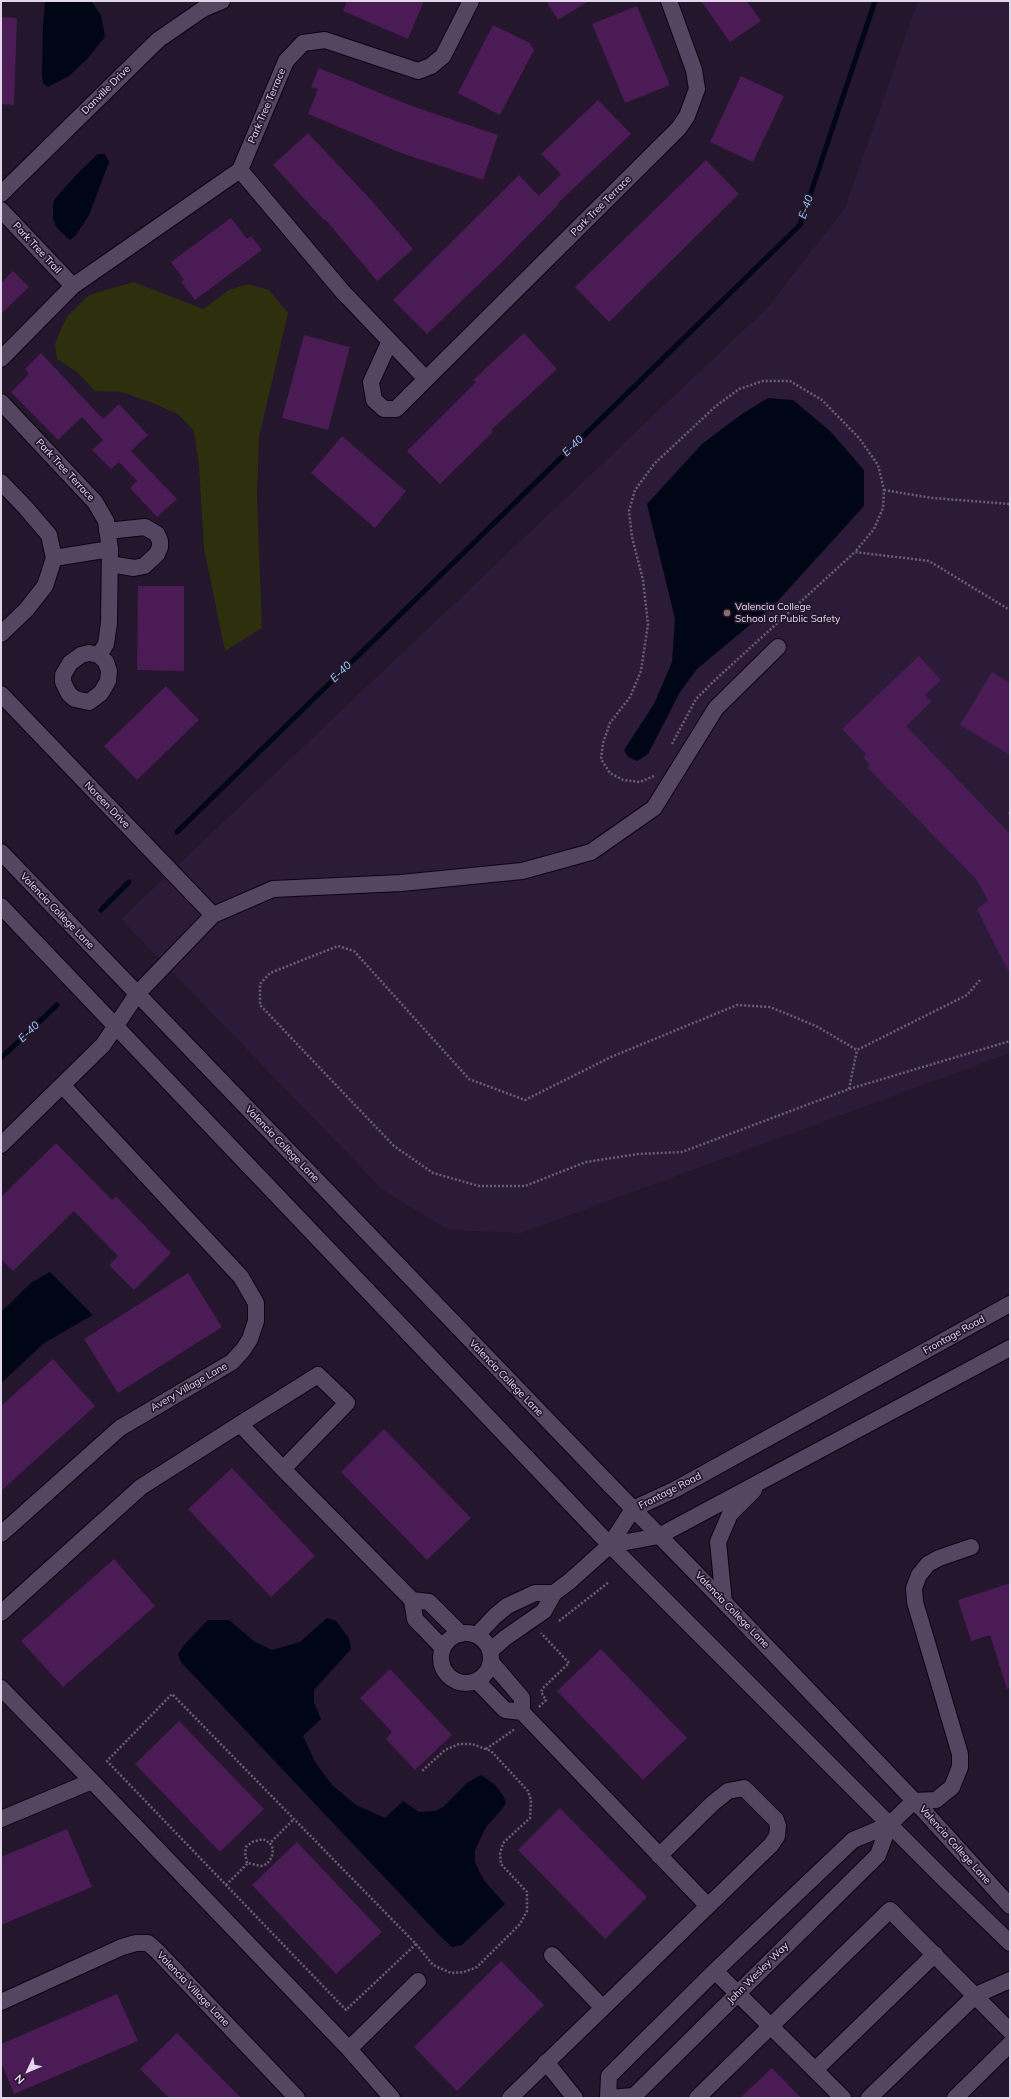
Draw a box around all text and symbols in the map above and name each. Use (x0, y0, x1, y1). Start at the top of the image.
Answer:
street label: Danville Drive (79, 63, 133, 117)
street label: Park Tree Terrace (246, 67, 288, 145)
street label: Park Tree Terrace (568, 173, 634, 239)
water label: E-40 (796, 193, 816, 221)
street label: Park Tree Trail (10, 220, 64, 276)
water label: E-40 (560, 433, 586, 459)
street label: Park Tree Terrace (33, 437, 97, 503)
place label: Valencia College School of Public Safety (735, 601, 840, 624)
marker: Valencia College School of Public Safety (722, 608, 732, 618)
water label: E-40 (328, 659, 354, 685)
street label: Noreen Drive (82, 779, 132, 831)
street label: Valencia College Lane (18, 870, 96, 952)
water label: E-40 (16, 1019, 42, 1045)
street label: Valencia College Lane (243, 1103, 321, 1185)
street label: Frontage Road (921, 1313, 987, 1357)
street label: Valencia College Lane (467, 1337, 545, 1419)
street label: Avery Village Lane (149, 1360, 229, 1414)
street label: Frontage Road (637, 1470, 703, 1512)
street label: Valencia College Lane (693, 1569, 771, 1651)
street label: Valencia College Lane (917, 1803, 993, 1887)
street label: John Wesley Way (725, 1940, 791, 2006)
street label: Valencia Village Lane (154, 1949, 232, 2029)
north arrow (8, 2051, 48, 2091)
text: N (11, 2071, 27, 2087)

